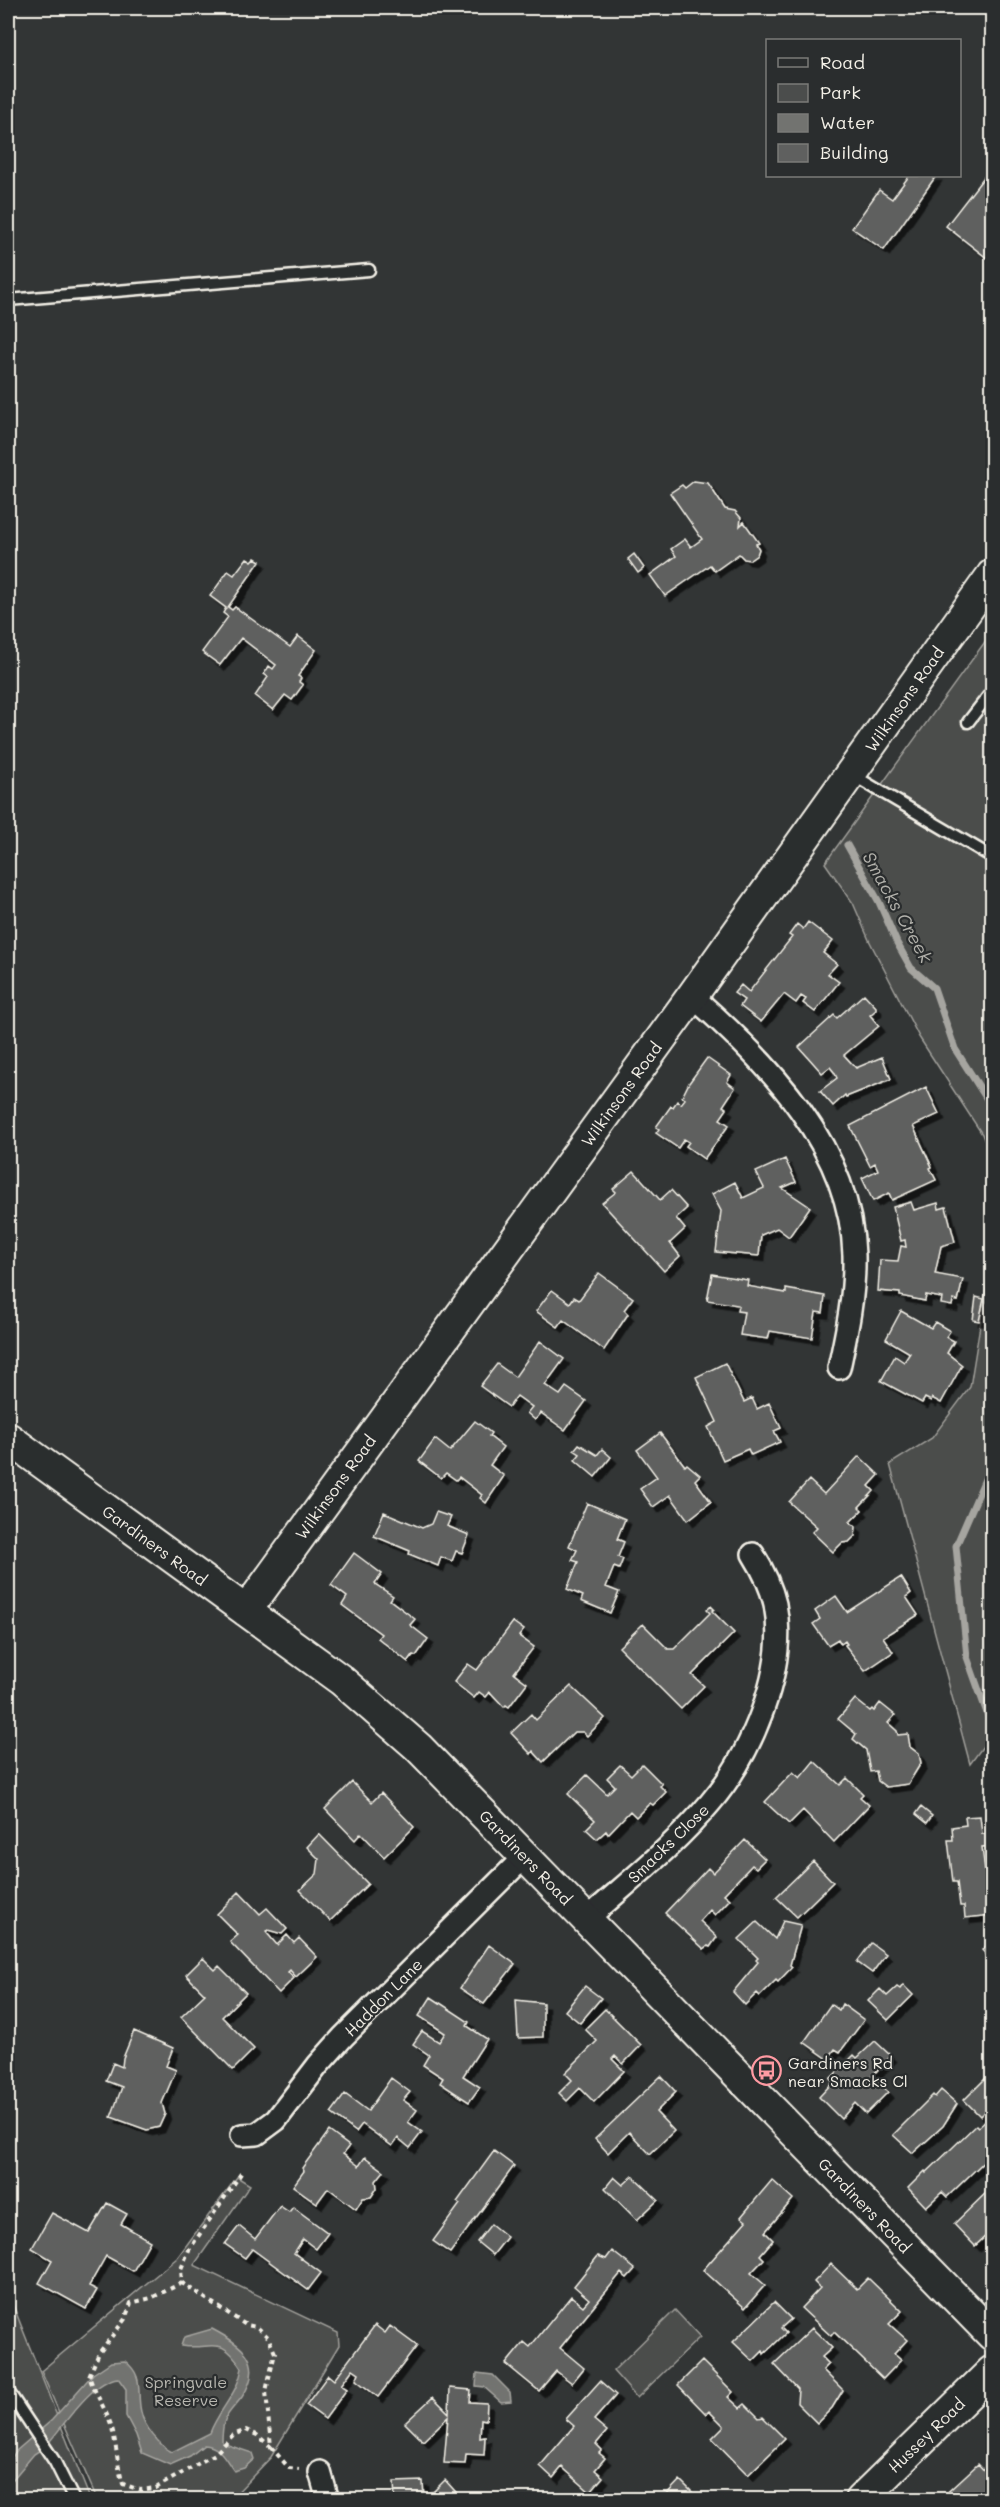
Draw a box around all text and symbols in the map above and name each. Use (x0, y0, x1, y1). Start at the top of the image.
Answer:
legend (766, 39, 961, 177)
text: Road (820, 50, 865, 74)
text: Park (820, 80, 861, 104)
text: Water (820, 110, 875, 134)
text: Building (820, 140, 888, 164)
street label: Wilkinsons Road (860, 642, 948, 756)
water label: Smacks Creek (857, 847, 939, 967)
street label: Wilkinsons Road (576, 1038, 666, 1150)
street label: Wilkinsons Road (290, 1431, 380, 1543)
street label: Gardiners Road (98, 1500, 212, 1590)
street label: Smacks Close (623, 1799, 713, 1887)
street label: Gardiners Road (475, 1805, 577, 1909)
street label: Haddon Lane (339, 1953, 427, 2041)
place label: Gardiners Rd near Smacks Cl (788, 2052, 908, 2091)
bus stop icon: Gardiners Rd near Smacks Cl (751, 2055, 783, 2087)
street label: Gardiners Road (814, 2153, 916, 2257)
park label: Springvale Reserve (145, 2371, 227, 2410)
street label: Hussey Road (883, 2393, 969, 2477)

